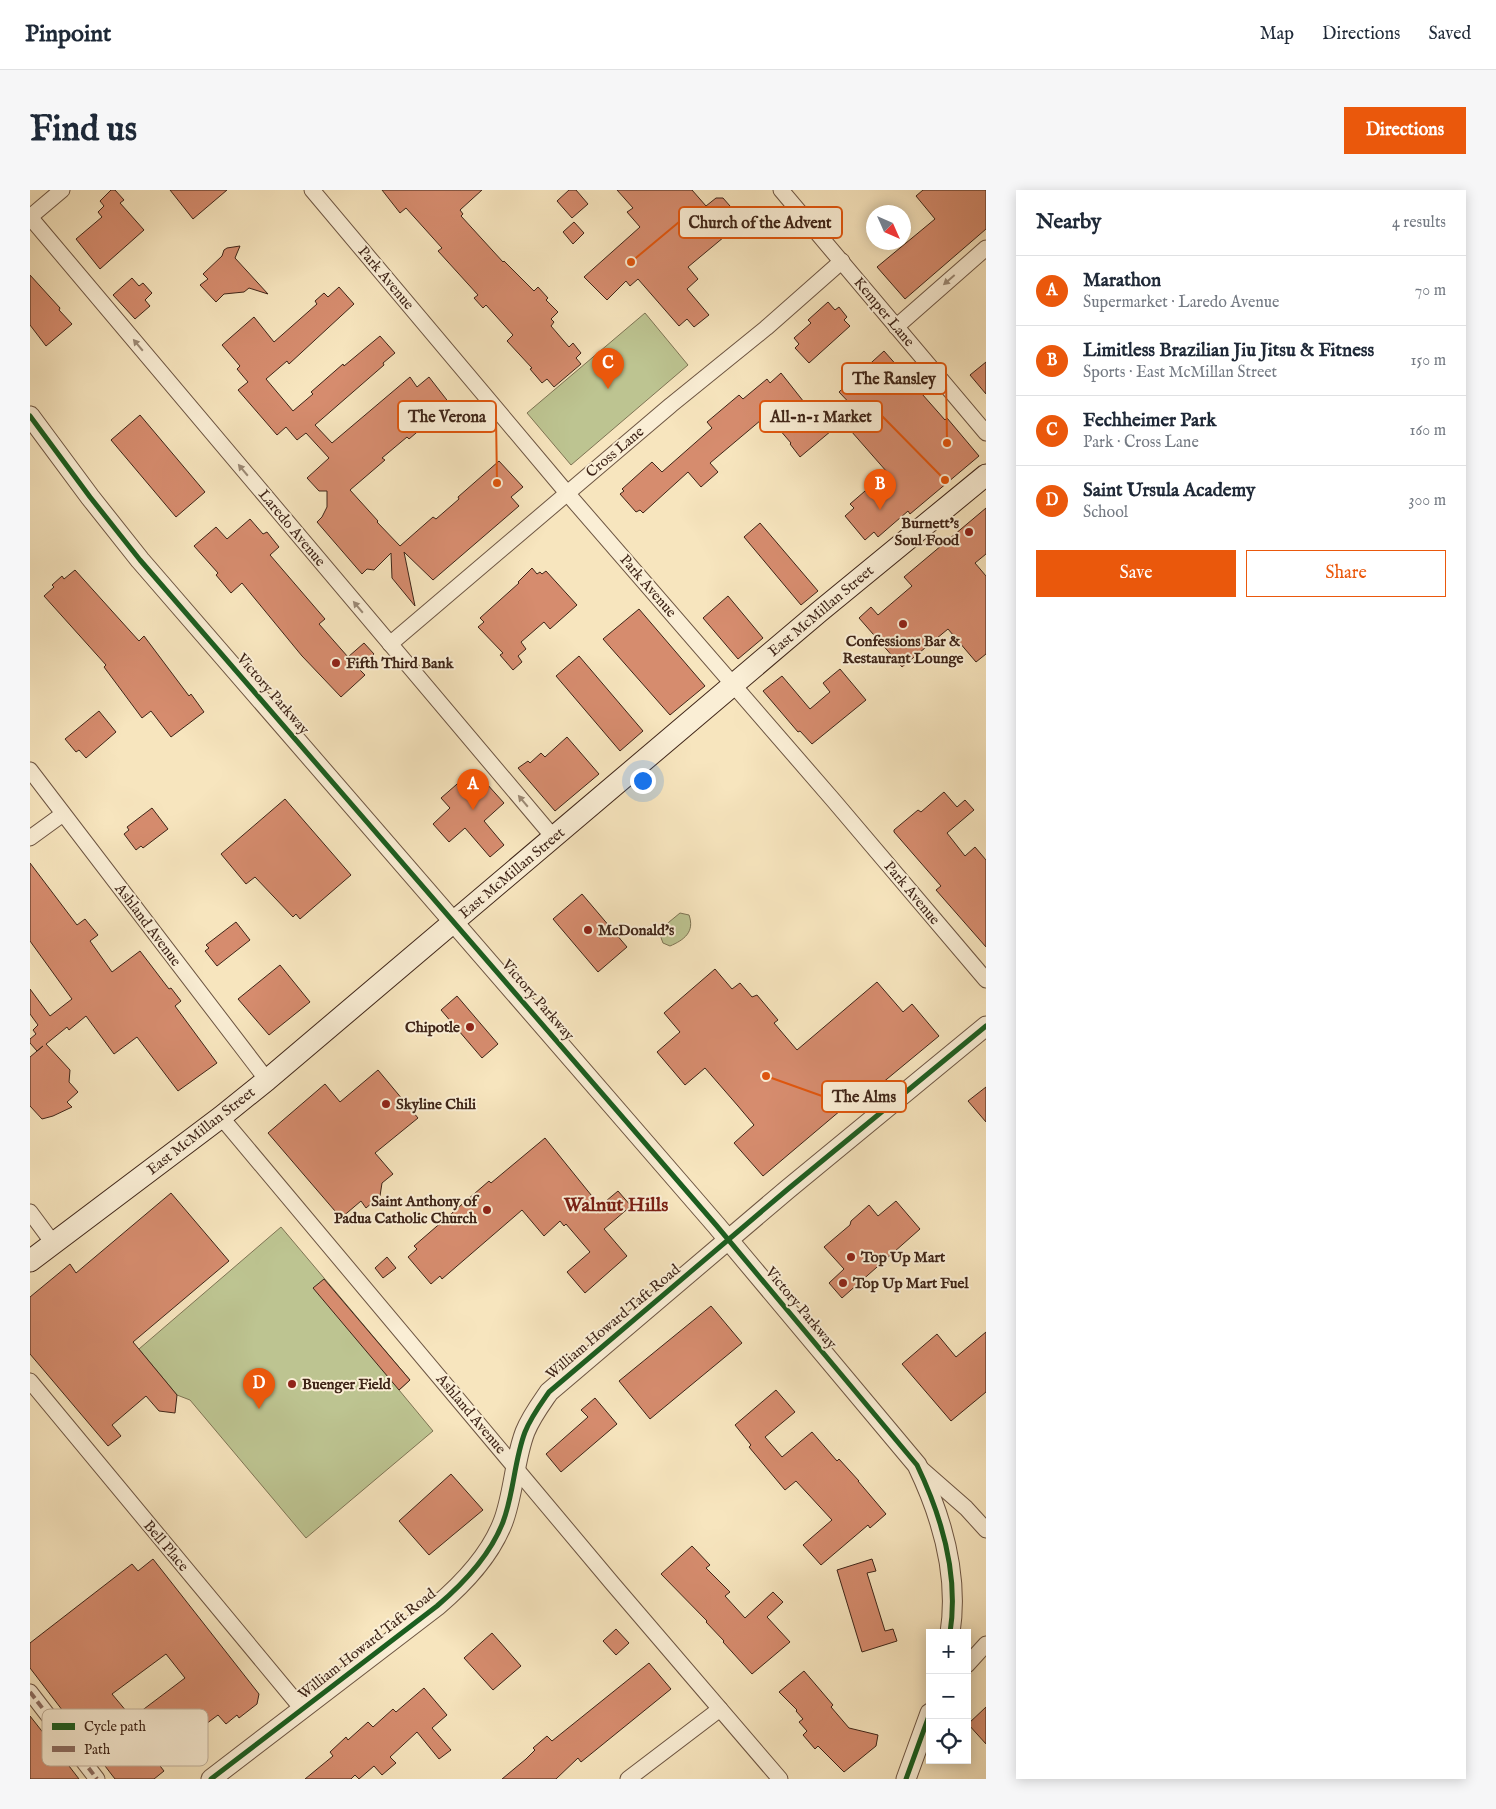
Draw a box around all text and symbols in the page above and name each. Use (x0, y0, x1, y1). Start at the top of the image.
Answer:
text: Pinpoint (25, 19, 111, 50)
text: Map (1260, 23, 1294, 46)
text: Directions (1322, 23, 1400, 46)
text: Saved (1428, 23, 1471, 46)
button: Directions (1344, 107, 1466, 154)
text: Find us (30, 108, 137, 153)
north arrow (866, 205, 911, 250)
callout: Church of the Advent (679, 207, 842, 238)
text: Nearby (1036, 209, 1101, 236)
text: 4 results (1392, 213, 1446, 233)
text: Church of the Advent (688, 214, 832, 234)
street label: Park Avenue (354, 242, 418, 314)
text: Marathon (1083, 269, 1161, 293)
street label: Kemper Lane (849, 273, 919, 351)
one-way arrow (943, 275, 956, 286)
text: A (1047, 281, 1057, 301)
text: 70 m (1415, 281, 1446, 301)
text: Supermarket · Laredo Avenue (1083, 293, 1279, 313)
text: Limitless Brazilian Jiu Jitsu & Fitness (1083, 339, 1374, 363)
one-way arrow (132, 340, 144, 352)
pin: C (592, 348, 624, 389)
text: B (1047, 351, 1057, 371)
text: 150 m (1411, 351, 1446, 371)
callout: The Ransley (842, 363, 946, 394)
text: Sports · East McMillan Street (1083, 363, 1277, 383)
text: The Ransley (851, 370, 937, 390)
callout: The Verona (398, 401, 496, 432)
callout: All-n-1 Market (760, 401, 882, 432)
text: The Verona (407, 408, 487, 428)
text: All-n-1 Market (769, 408, 872, 428)
text: Fechheimer Park (1083, 409, 1216, 433)
text: C (1046, 421, 1058, 441)
text: 160 m (1410, 421, 1446, 441)
street label: Cross Lane (582, 422, 648, 482)
text: Park · Cross Lane (1083, 433, 1199, 453)
one-way arrow (237, 463, 248, 476)
pin: B (864, 469, 896, 510)
text: Saint Ursula Academy (1083, 479, 1255, 503)
street label: Laredo Avenue (254, 486, 330, 570)
text: D (1046, 491, 1058, 511)
text: 300 m (1408, 491, 1446, 511)
text: School (1083, 503, 1128, 523)
place label: Burnett's Soul Food (895, 514, 960, 550)
marker: Burnett's Soul Food (963, 526, 975, 538)
street label: Park Avenue (615, 550, 681, 622)
button: Save (1036, 550, 1236, 597)
button: Share (1246, 550, 1446, 597)
street label: East McMillan Street (764, 561, 878, 661)
one-way arrow (353, 601, 364, 614)
marker: Confessions Bar & Restaurant Lounge (897, 618, 909, 630)
place label: Confessions Bar & Restaurant Lounge (843, 632, 964, 668)
street label: Victory Parkway (232, 649, 314, 739)
place label: Fifth Third Bank (346, 654, 455, 673)
marker: Fifth Third Bank (330, 657, 342, 669)
your location (630, 768, 656, 794)
pin: A (457, 769, 489, 810)
one-way arrow (517, 794, 528, 807)
street label: East McMillan Street (455, 823, 569, 923)
street label: Park Avenue (880, 857, 944, 929)
street label: Ashland Avenue (110, 879, 185, 970)
place label: McDonald's (598, 921, 675, 940)
marker: McDonald's (582, 924, 594, 936)
street label: Victory Parkway (497, 955, 579, 1045)
place label: Chipotle (405, 1018, 460, 1037)
marker: Chipotle (464, 1021, 476, 1033)
callout: The Alms (822, 1081, 906, 1112)
street label: East McMillan Street (143, 1083, 259, 1179)
text: The Alms (831, 1088, 896, 1108)
place label: Skyline Chili (396, 1095, 476, 1114)
marker: Skyline Chili (380, 1098, 392, 1110)
place label: Saint Anthony of Padua Catholic Church (334, 1192, 480, 1228)
district label: Walnut Hills (563, 1193, 668, 1218)
marker: Saint Anthony of Padua Catholic Church (481, 1204, 493, 1216)
place label: Top Up Mart (860, 1248, 946, 1267)
marker: Top Up Mart (845, 1251, 857, 1263)
street label: William Howard Taft Road (542, 1260, 685, 1384)
street label: Victory Parkway (760, 1262, 841, 1353)
place label: Top Up Mart Fuel (852, 1274, 969, 1293)
marker: Top Up Mart Fuel (837, 1277, 849, 1289)
pin: D (243, 1368, 275, 1409)
street label: Ashland Avenue (431, 1369, 510, 1458)
place label: Buenger Field (302, 1375, 392, 1394)
marker: Buenger Field (286, 1378, 298, 1390)
street label: Bell Place (139, 1517, 193, 1576)
street label: William Howard Taft Road (294, 1584, 440, 1704)
map controls (926, 1629, 971, 1764)
button: + (926, 1629, 971, 1674)
button: − (926, 1674, 971, 1719)
legend (42, 1709, 208, 1766)
text: Cycle path (84, 1718, 146, 1736)
button: locate (926, 1719, 971, 1764)
text: Path (84, 1741, 111, 1759)

